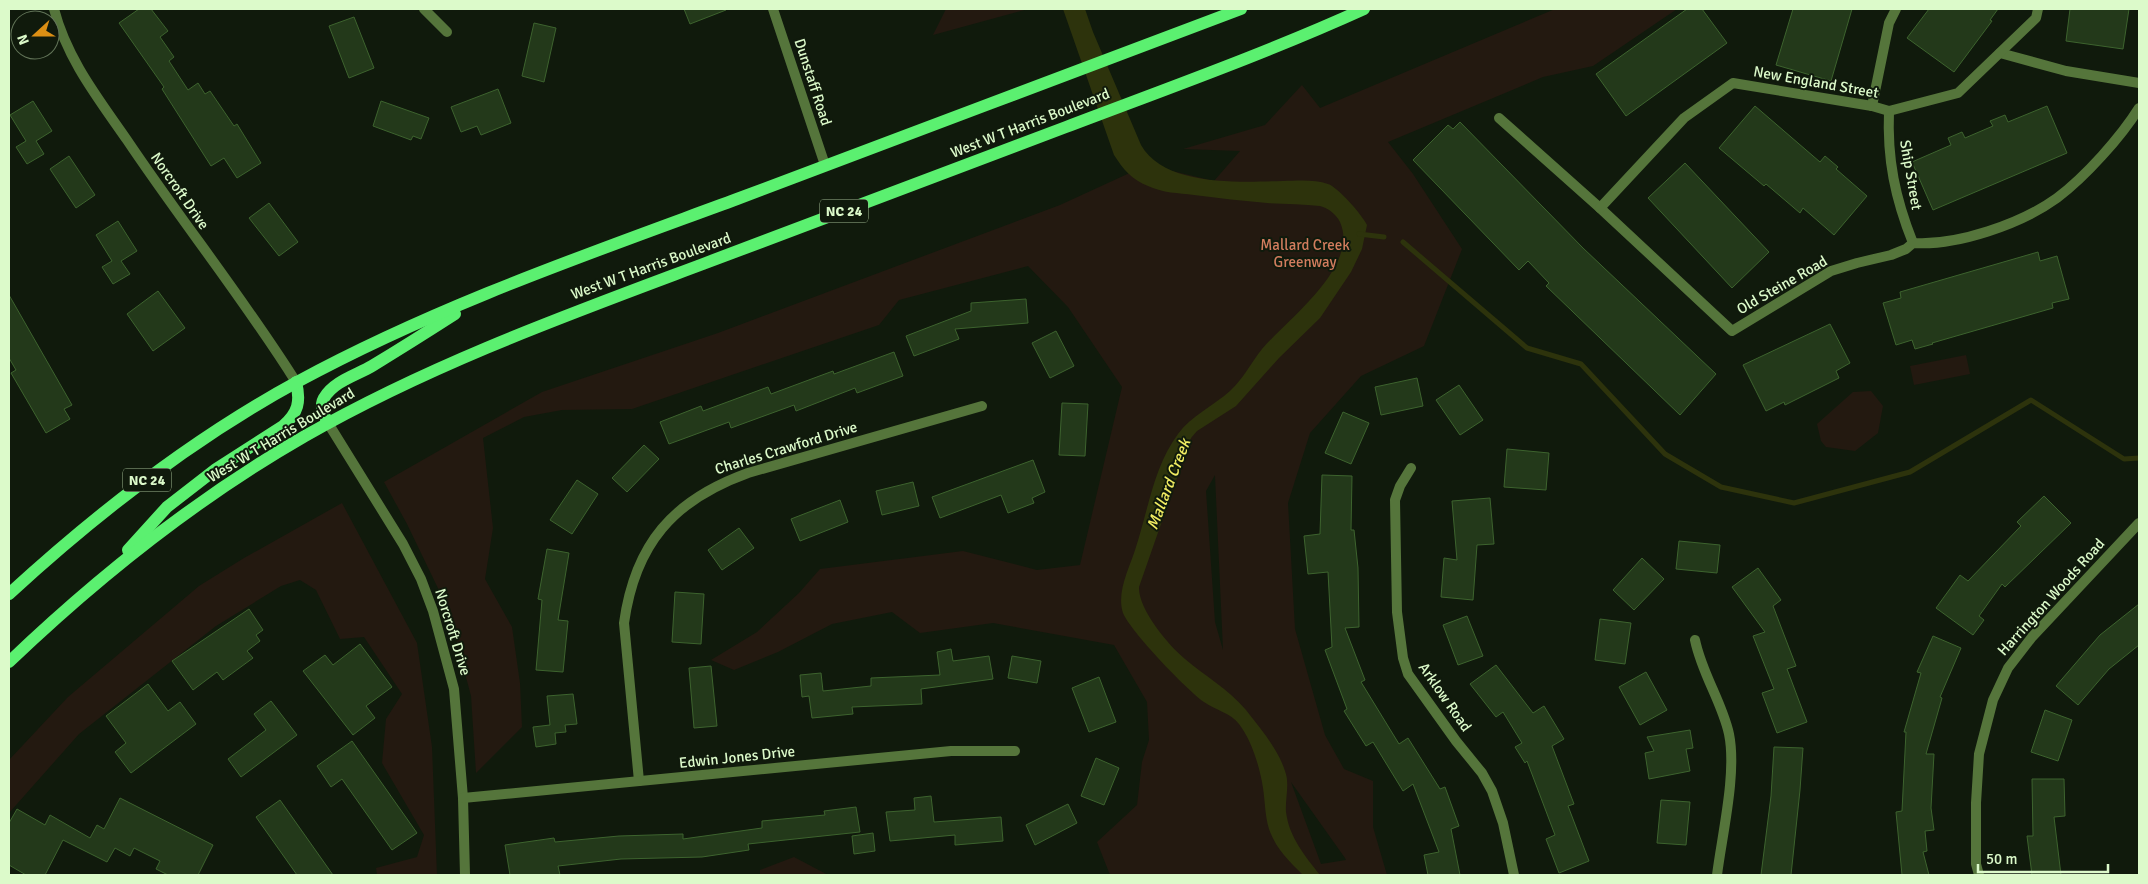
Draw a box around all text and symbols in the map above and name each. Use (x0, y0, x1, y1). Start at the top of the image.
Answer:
north arrow (10, 10, 60, 60)
text: N (14, 32, 33, 47)
street label: Dunstaff Road (790, 36, 836, 128)
street label: New England Street (1752, 62, 1880, 102)
street label: West W T Harris Boulevard (948, 84, 1112, 162)
street label: Ship Street (1896, 139, 1926, 211)
street label: Norcroft Drive (147, 149, 213, 233)
road number: NC 24 (820, 200, 868, 222)
street label: West W T Harris Boulevard (569, 229, 733, 303)
park label: Mallard Creek Greenway (1260, 236, 1350, 271)
street label: Old Steine Road (1734, 252, 1831, 318)
street label: West W T Harris Boulevard (204, 384, 358, 486)
street label: Charles Crawford Drive (713, 418, 859, 478)
water label: Mallard Creek (1142, 434, 1196, 532)
road number: NC 24 (123, 468, 171, 492)
street label: Harrington Woods Road (1994, 535, 2108, 659)
street label: Norcroft Drive (431, 586, 475, 678)
street label: Arklow Road (1415, 659, 1475, 735)
street label: Edwin Jones Drive (678, 742, 796, 772)
scale bar (1978, 842, 2108, 874)
text: 50 m (1986, 850, 2017, 868)

